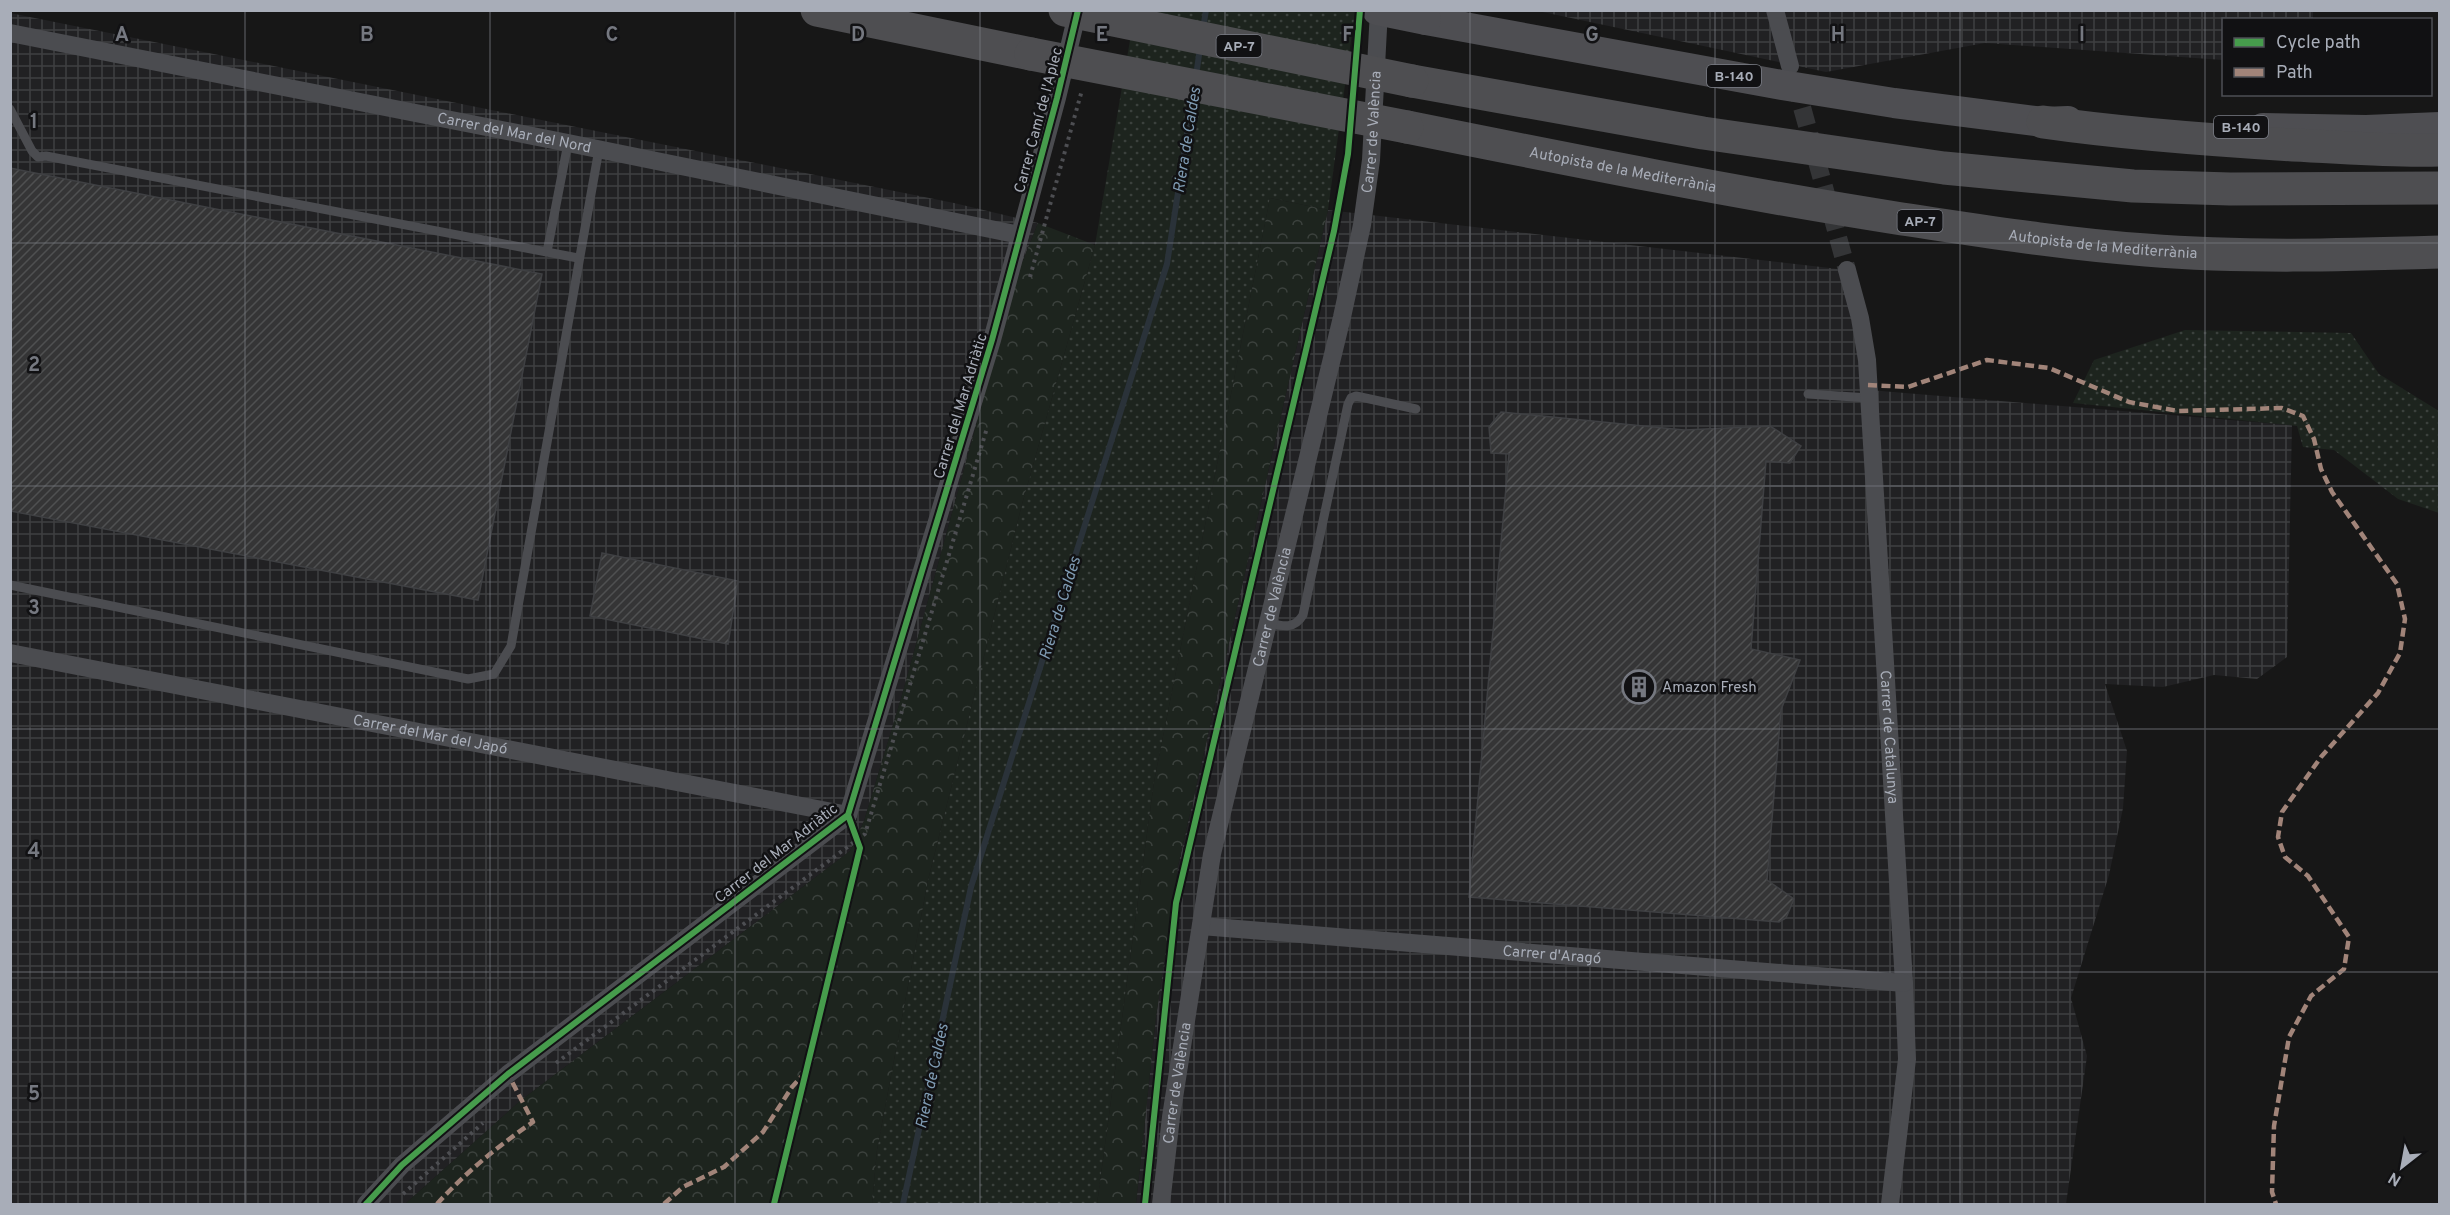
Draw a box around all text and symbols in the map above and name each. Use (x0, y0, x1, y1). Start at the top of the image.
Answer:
legend (2222, 18, 2432, 96)
text: A (115, 23, 129, 49)
text: B (360, 23, 374, 49)
text: C (606, 23, 618, 49)
text: D (851, 23, 865, 49)
text: E (1096, 23, 1108, 49)
text: F (1342, 23, 1354, 49)
text: G (1585, 23, 1599, 49)
text: H (1831, 23, 1845, 49)
text: I (2079, 23, 2085, 49)
text: Cycle path (2276, 32, 2361, 55)
road number: AP-7 (1216, 35, 1262, 57)
street label: Carrer Camí de l'Aplec (1011, 45, 1068, 195)
text: Path (2276, 62, 2313, 85)
road number: B-140 (1707, 65, 1761, 87)
street label: Carrer de València (1359, 70, 1387, 195)
water label: Riera de Caldes (1170, 85, 1206, 195)
street label: Carrer del Mar del Nord (435, 109, 593, 158)
text: 1 (30, 110, 38, 136)
road number: B-140 (2214, 116, 2268, 138)
street label: Autopista de la Mediterrània (1527, 144, 1718, 198)
road number: AP-7 (1898, 210, 1942, 232)
street label: Autopista de la Mediterrània (2007, 227, 2198, 264)
street label: Carrer del Mar Adriàtic (930, 331, 993, 482)
text: 2 (28, 353, 40, 379)
street label: Carrer de València (1250, 545, 1297, 669)
water label: Riera de Caldes (1036, 554, 1086, 663)
text: 3 (28, 596, 40, 622)
building icon: Amazon Fresh (1621, 669, 1657, 705)
street label: Carrer de Catalunya (1874, 670, 1901, 805)
place label: Amazon Fresh (1662, 679, 1757, 698)
street label: Carrer del Mar del Japó (351, 711, 509, 760)
street label: Carrer del Mar Adriàtic (711, 800, 842, 908)
text: 4 (28, 839, 40, 865)
street label: Carrer d'Aragó (1502, 942, 1602, 969)
water label: Riera de Caldes (912, 1021, 954, 1131)
street label: Carrer de València (1160, 1021, 1197, 1145)
text: 5 (28, 1082, 40, 1108)
north arrow (2372, 1137, 2432, 1197)
text: N (2385, 1167, 2405, 1190)

